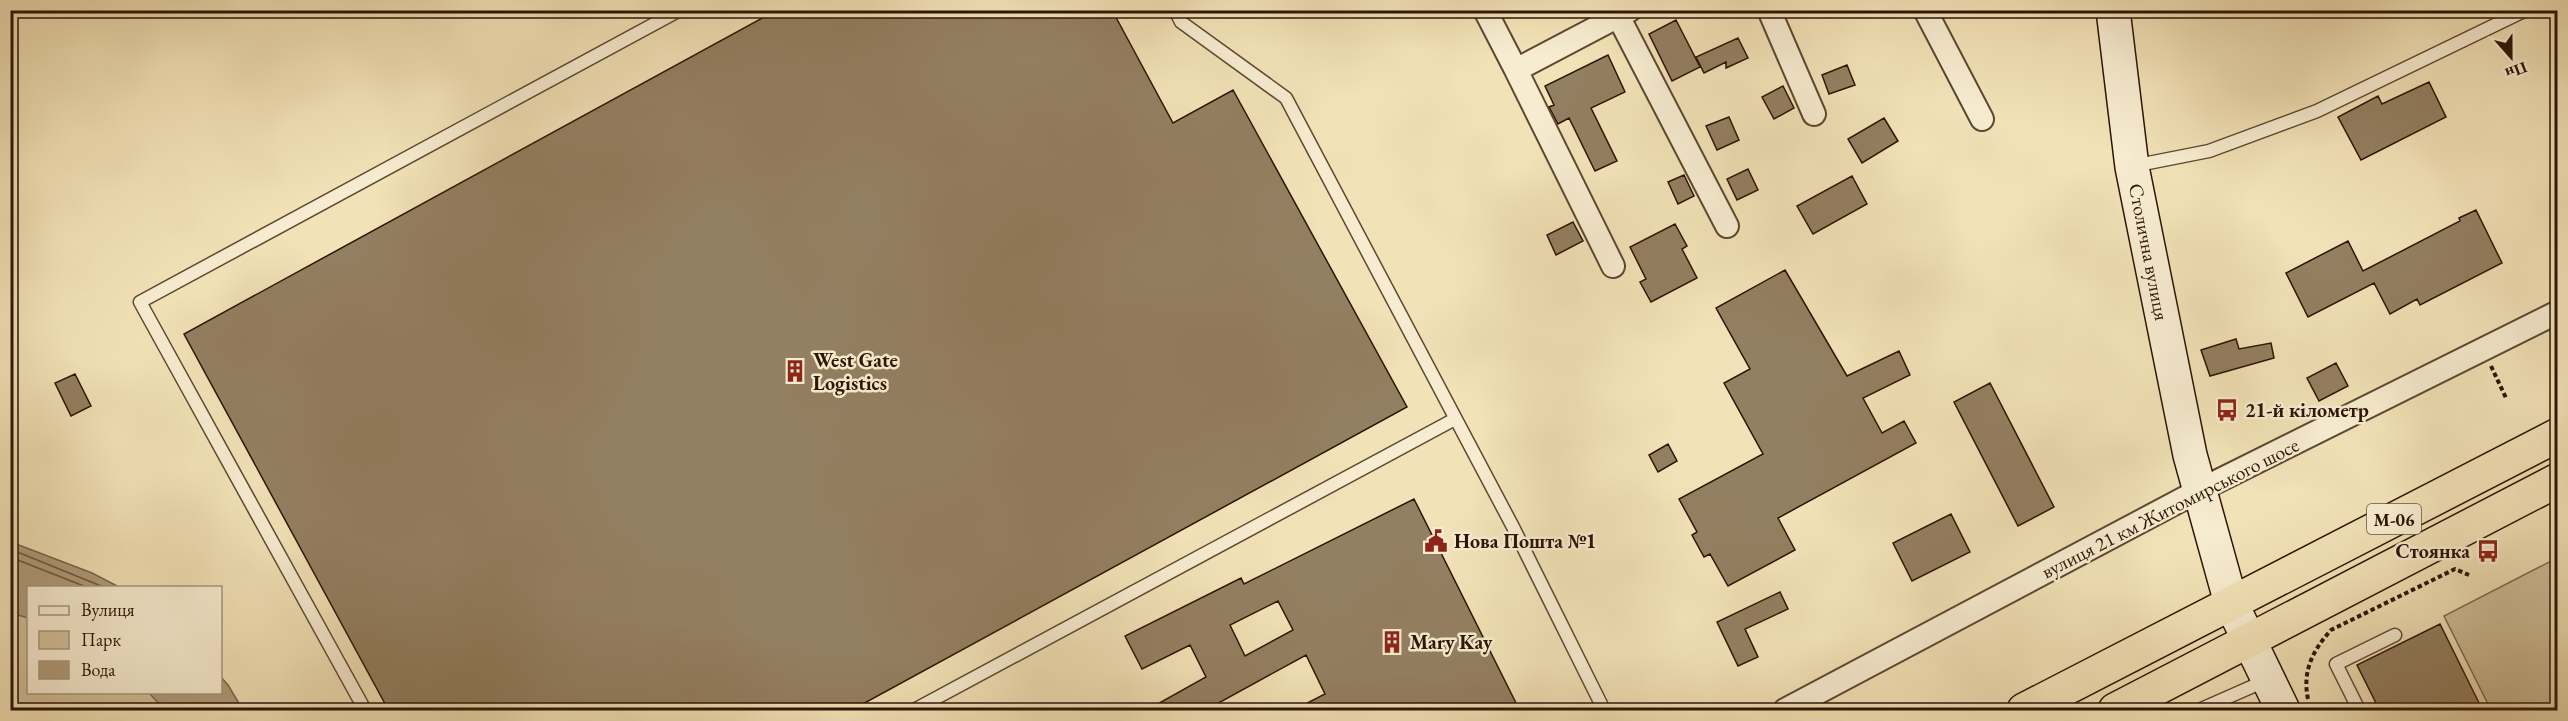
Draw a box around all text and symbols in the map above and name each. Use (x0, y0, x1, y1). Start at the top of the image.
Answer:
north arrow (2481, 27, 2541, 87)
text: Пн (2502, 57, 2530, 84)
street label: Столична вулиця (2123, 181, 2175, 323)
place label: West Gate Logistics (813, 347, 898, 396)
building icon: West Gate Logistics (782, 358, 808, 384)
bus stop icon: 21-й кілометр (2214, 397, 2240, 423)
place label: 21-й кілометр (2245, 397, 2369, 423)
street label: вулиця 21 км Житомирського шосе (2037, 432, 2303, 584)
road number: М-06 (2367, 504, 2421, 534)
public building icon: Нова Пошта №1 (1423, 528, 1449, 554)
place label: Нова Пошта №1 (1454, 528, 1596, 554)
place label: Стоянка (2396, 538, 2470, 564)
bus stop icon: Стоянка (2475, 538, 2501, 564)
legend (27, 586, 222, 694)
text: Вулиця (81, 598, 134, 621)
text: Парк (81, 628, 121, 651)
building icon: Mary Kay (1379, 629, 1405, 655)
place label: Mary Kay (1410, 629, 1493, 655)
text: Вода (81, 658, 116, 681)

